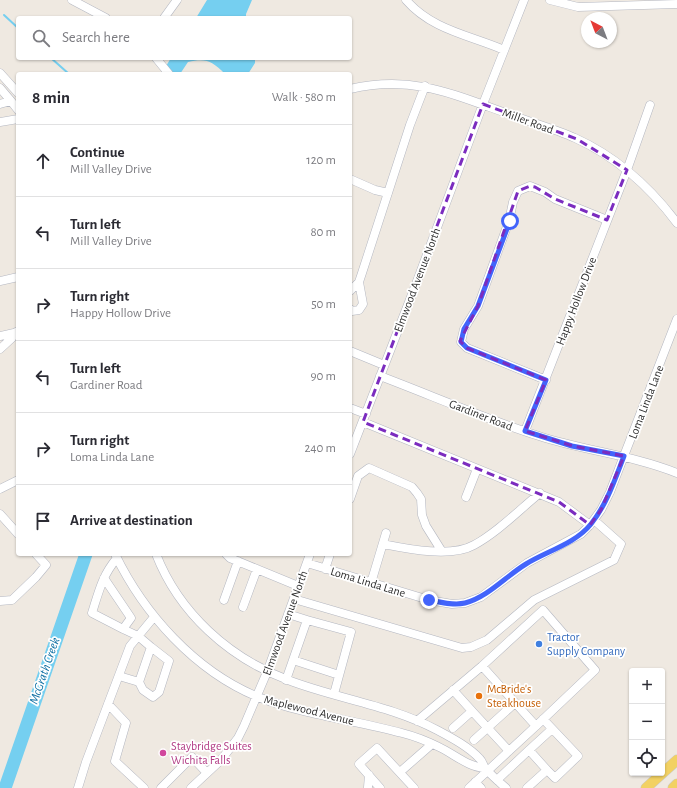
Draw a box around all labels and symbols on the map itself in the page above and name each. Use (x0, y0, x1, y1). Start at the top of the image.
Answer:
north arrow (581, 12, 617, 48)
street label: Miller Road (501, 106, 555, 136)
route start (501, 212, 519, 230)
street label: Elmwood Avenue North (392, 226, 442, 334)
street label: Happy Hollow Drive (554, 255, 599, 347)
street label: Loma Linda Lane (626, 364, 666, 440)
street label: Gardiner Road (448, 397, 514, 433)
street label: Loma Linda Lane (329, 565, 407, 599)
street label: Elmwood Avenue North (260, 569, 310, 677)
route end (420, 591, 438, 609)
place label: Tractor Supply Company (547, 631, 625, 658)
water label: McGrath Creek (28, 636, 62, 706)
marker: Tractor Supply Company (534, 639, 544, 649)
place label: McBride's Steakhouse (487, 683, 541, 709)
marker: McBride's Steakhouse (474, 691, 484, 701)
street label: Maplewood Avenue (263, 693, 355, 727)
place label: Staybridge Suites Wichita Falls (171, 740, 252, 766)
marker: Staybridge Suites Wichita Falls (158, 748, 168, 758)

